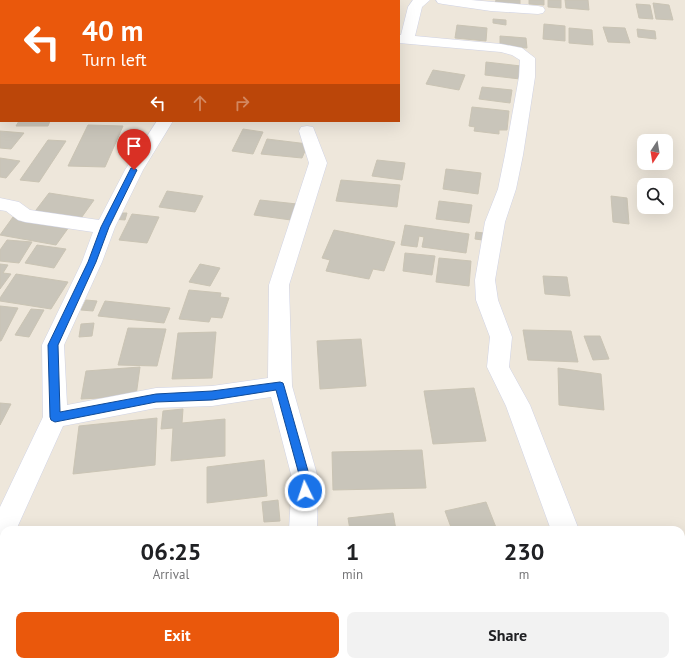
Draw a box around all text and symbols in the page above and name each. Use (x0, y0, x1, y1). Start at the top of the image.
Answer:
text: 40 m (82, 12, 143, 49)
icon: left (16, 16, 68, 68)
text: Turn left (82, 48, 147, 71)
icon: left (147, 92, 169, 114)
icon: ahead (189, 92, 211, 114)
icon: right (231, 92, 253, 114)
pin (117, 129, 151, 170)
north arrow (637, 134, 673, 170)
map controls (637, 134, 673, 214)
icon: arrive (123, 135, 145, 157)
button: search (637, 178, 673, 214)
position arrow (284, 470, 326, 512)
text: 06:25 (141, 536, 201, 567)
text: 1 (346, 536, 359, 567)
text: 230 (504, 536, 544, 567)
text: Arrival (153, 566, 189, 583)
text: min (342, 566, 363, 583)
text: m (519, 566, 529, 583)
button: Exit (16, 612, 339, 658)
button: Share (347, 612, 669, 658)

